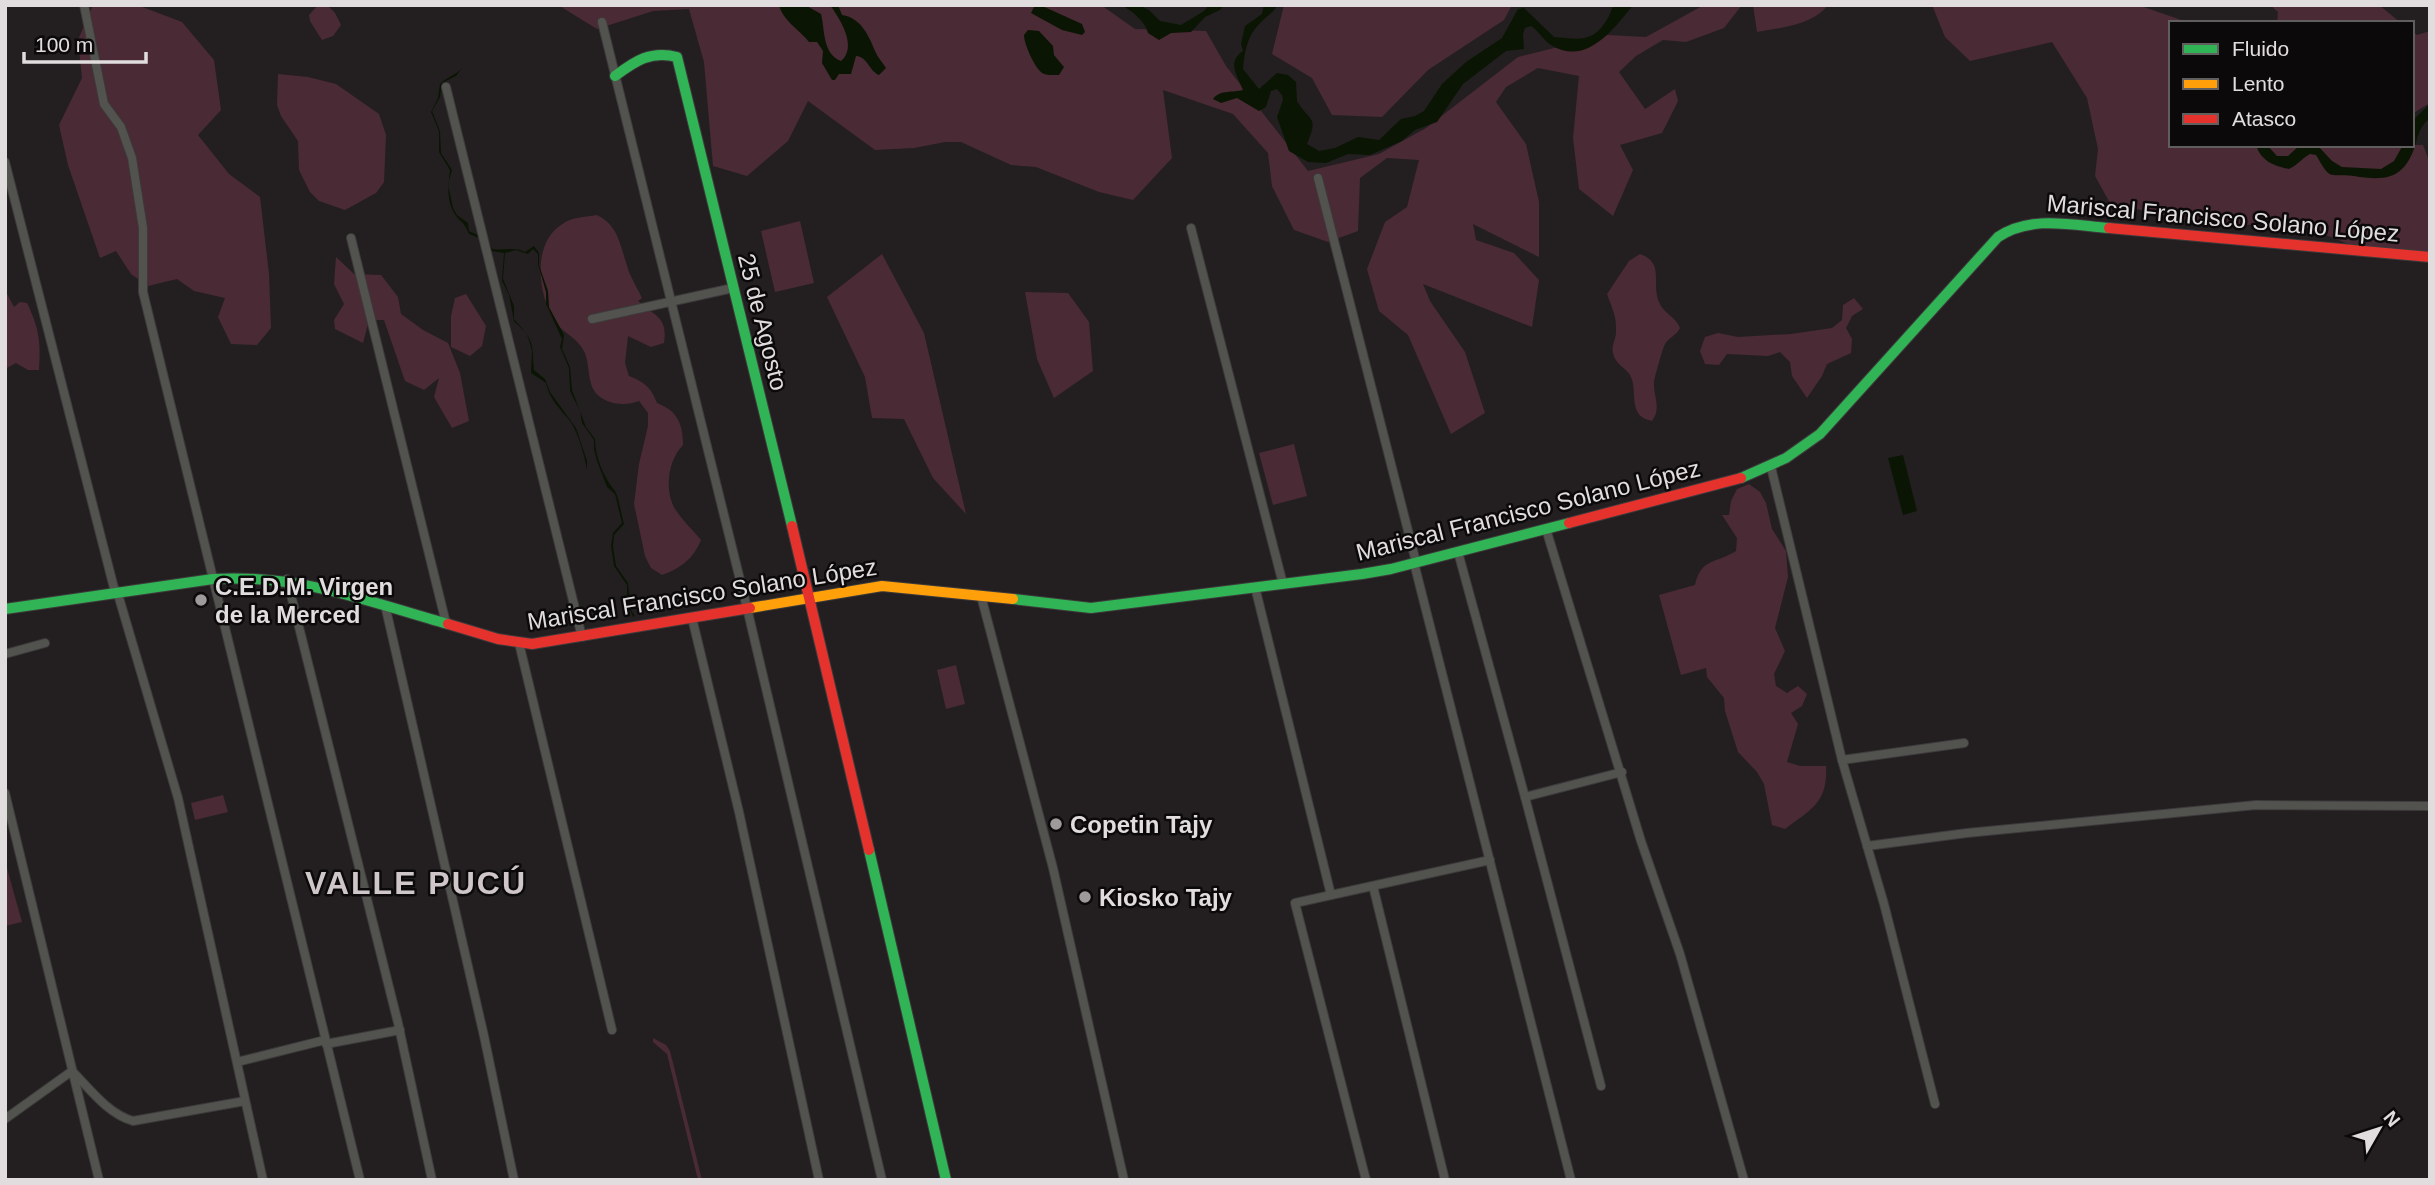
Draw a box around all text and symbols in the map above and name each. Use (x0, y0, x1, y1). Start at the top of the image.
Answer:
scale bar (24, 21, 147, 65)
legend (2169, 21, 2414, 147)
text: 100 m (35, 33, 93, 56)
text: Fluido (2232, 37, 2289, 60)
text: Lento (2232, 72, 2285, 95)
text: Atasco (2232, 107, 2296, 130)
street label: Mariscal Francisco Solano López (2046, 189, 2400, 247)
street label: 25 de Agosto (733, 251, 793, 393)
street label: Mariscal Francisco Solano López (1353, 454, 1703, 566)
street label: Mariscal Francisco Solano López (525, 553, 879, 635)
place label: C.E.D.M. Virgen de la Merced (215, 573, 393, 628)
marker: C.E.D.M. Virgen de la Merced (193, 592, 209, 608)
place label: Copetin Tajy (1070, 811, 1213, 838)
marker: Copetin Tajy (1048, 816, 1064, 832)
district label: VALLE PUCÚ (305, 865, 527, 901)
place label: Kiosko Tajy (1099, 884, 1233, 911)
marker: Kiosko Tajy (1077, 889, 1093, 905)
north arrow (2344, 1094, 2414, 1164)
text: N (2379, 1107, 2404, 1131)

